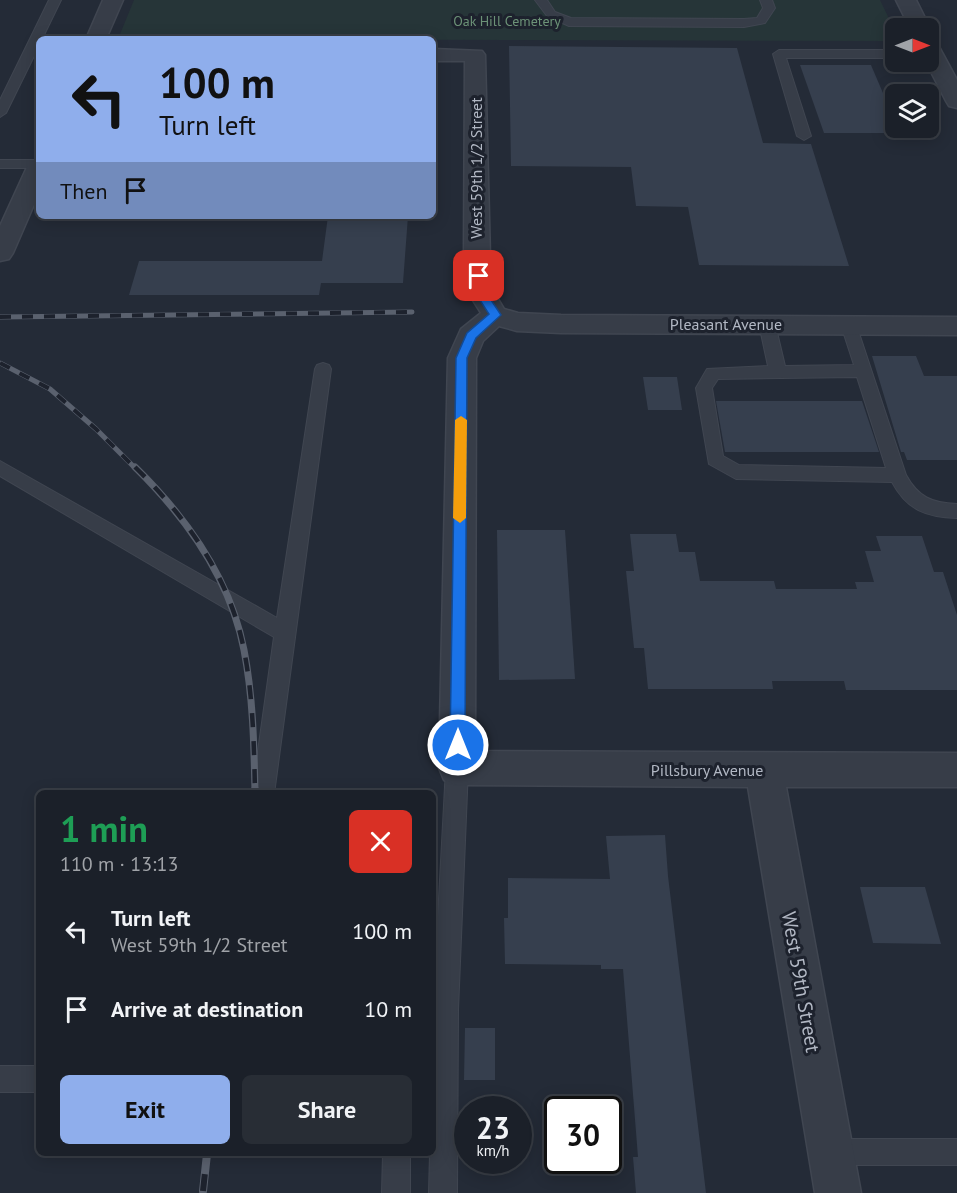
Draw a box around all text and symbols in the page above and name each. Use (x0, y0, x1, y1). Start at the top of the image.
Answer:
park label: Oak Hill Cemetery (453, 12, 561, 30)
north arrow (885, 18, 939, 72)
map controls (885, 18, 939, 138)
text: 100 m (159, 55, 275, 110)
icon: left (60, 60, 138, 138)
button: layers (885, 84, 939, 138)
street label: West 59th 1/2 Street (466, 97, 486, 239)
text: Turn left (159, 108, 256, 142)
icon: arrive (119, 174, 152, 207)
text: Then (60, 177, 107, 205)
pin (453, 250, 504, 301)
icon: arrive (462, 259, 495, 292)
street label: Pleasant Avenue (670, 314, 782, 334)
position arrow (426, 713, 490, 777)
street label: Pillsbury Avenue (651, 760, 763, 780)
text: 1 min (60, 805, 148, 852)
button: close (349, 810, 412, 873)
text: 110 m · 13:13 (60, 851, 178, 877)
text: Turn left (111, 904, 191, 932)
street label: West 59th Street (776, 910, 826, 1055)
icon: left (60, 915, 93, 948)
text: 100 m (352, 917, 412, 945)
text: West 59th 1/2 Street (111, 932, 288, 958)
icon: arrive (60, 993, 93, 1026)
text: Arrive at destination (111, 995, 303, 1023)
text: 10 m (364, 995, 412, 1023)
button: Exit (60, 1075, 230, 1144)
button: Share (242, 1075, 412, 1144)
speed limit sign: 30 (544, 1096, 622, 1174)
text: 23 (476, 1108, 510, 1147)
text: km/h (477, 1141, 509, 1160)

